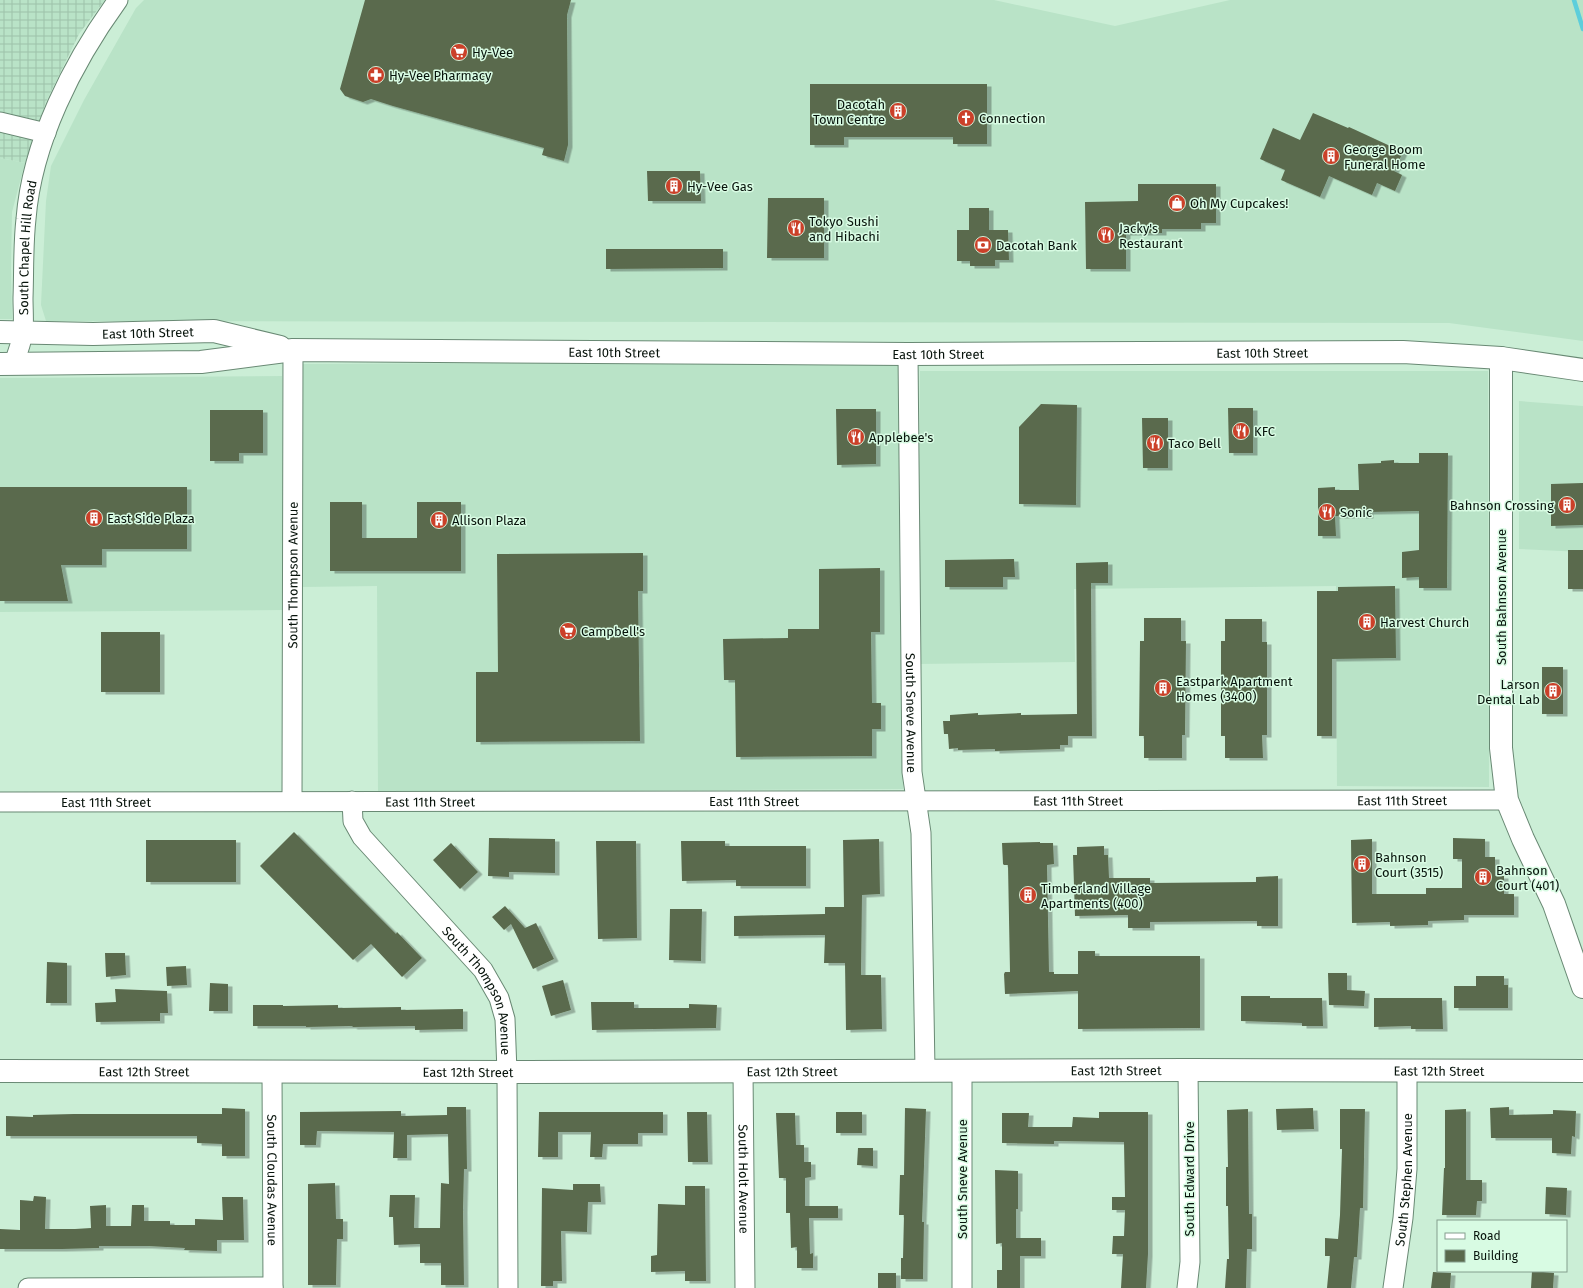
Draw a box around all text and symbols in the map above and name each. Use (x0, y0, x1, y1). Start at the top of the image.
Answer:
supermarket icon: Hy-Vee (449, 42, 469, 62)
place label: Hy-Vee (472, 45, 513, 60)
pharmacy icon: Hy-Vee Pharmacy (366, 65, 386, 85)
place label: Hy-Vee Pharmacy (389, 68, 492, 83)
place label: Dacotah Town Centre (813, 97, 885, 127)
building icon: Dacotah Town Centre (888, 101, 908, 121)
church icon: Connection (956, 108, 976, 128)
place label: Connection (979, 111, 1046, 126)
place label: George Boom Funeral Home (1344, 142, 1426, 172)
building icon: George Boom Funeral Home (1321, 146, 1341, 166)
building icon: Hy-Vee Gas (664, 176, 684, 196)
street label: South Chapel Hill Road (15, 179, 39, 315)
place label: Hy-Vee Gas (687, 179, 753, 194)
shop icon: Oh My Cupcakes! (1167, 193, 1187, 213)
place label: Oh My Cupcakes! (1190, 196, 1288, 211)
place label: Tokyo Sushi and Hibachi (809, 214, 880, 244)
restaurant icon: Tokyo Sushi and Hibachi (786, 218, 806, 238)
place label: Jacky's Restaurant (1119, 221, 1183, 251)
restaurant icon: Jacky's Restaurant (1096, 225, 1116, 245)
bank icon: Dacotah Bank (973, 235, 993, 255)
place label: Dacotah Bank (996, 238, 1077, 253)
street label: East 10th Street (102, 324, 194, 341)
street label: East 10th Street (568, 344, 661, 360)
street label: East 10th Street (1216, 345, 1309, 360)
street label: East 10th Street (892, 346, 985, 362)
restaurant icon: KFC (1231, 421, 1251, 441)
place label: KFC (1254, 424, 1276, 439)
restaurant icon: Applebee's (846, 427, 866, 447)
place label: Applebee's (869, 430, 933, 445)
restaurant icon: Taco Bell (1145, 433, 1165, 453)
place label: Taco Bell (1168, 436, 1221, 451)
building icon: Bahnson Crossing (1557, 495, 1577, 515)
place label: Bahnson Crossing (1450, 498, 1554, 513)
street label: South Thompson Avenue (285, 502, 300, 648)
restaurant icon: Sonic (1317, 502, 1337, 522)
place label: Sonic (1340, 505, 1372, 520)
building icon: East Side Plaza (84, 508, 104, 528)
building icon: Allison Plaza (429, 510, 449, 530)
place label: East Side Plaza (107, 511, 195, 526)
place label: Allison Plaza (452, 513, 526, 528)
street label: South Bahnson Avenue (1494, 529, 1509, 665)
building icon: Harvest Church (1357, 612, 1377, 632)
place label: Harvest Church (1380, 615, 1469, 630)
supermarket icon: Campbell's (558, 621, 578, 641)
place label: Campbell's (581, 624, 645, 639)
street label: South Sneve Avenue (903, 653, 920, 773)
place label: Eastpark Apartment Homes (3400) (1176, 674, 1293, 704)
place label: Larson Dental Lab (1477, 677, 1540, 707)
building icon: Eastpark Apartment Homes (3400) (1153, 678, 1173, 698)
building icon: Larson Dental Lab (1543, 681, 1563, 701)
street label: East 11th Street (709, 793, 799, 809)
street label: East 11th Street (1033, 793, 1123, 808)
street label: East 11th Street (1357, 793, 1447, 808)
street label: East 11th Street (61, 794, 151, 809)
street label: East 11th Street (385, 794, 475, 809)
place label: Bahnson Court (3515) (1375, 850, 1443, 880)
building icon: Bahnson Court (3515) (1352, 854, 1372, 874)
place label: Bahnson Court (401) (1496, 863, 1559, 893)
building icon: Bahnson Court (401) (1473, 867, 1493, 887)
place label: Timberland Village Apartments (400) (1041, 881, 1151, 911)
building icon: Timberland Village Apartments (400) (1018, 885, 1038, 905)
street label: South Thompson Avenue (439, 923, 514, 1055)
street label: East 12th Street (1070, 1063, 1162, 1078)
street label: East 12th Street (1393, 1063, 1485, 1078)
street label: East 12th Street (98, 1064, 190, 1079)
street label: East 12th Street (422, 1064, 514, 1079)
street label: East 12th Street (746, 1064, 838, 1079)
street label: South Stephen Avenue (1392, 1113, 1415, 1247)
street label: South Cloudas Avenue (265, 1114, 280, 1246)
street label: South Sneve Avenue (955, 1119, 970, 1239)
street label: South Edward Drive (1182, 1121, 1197, 1237)
street label: South Holt Avenue (736, 1124, 752, 1234)
legend (1437, 1220, 1567, 1272)
text: Road (1473, 1229, 1501, 1243)
text: Building (1473, 1249, 1519, 1263)

